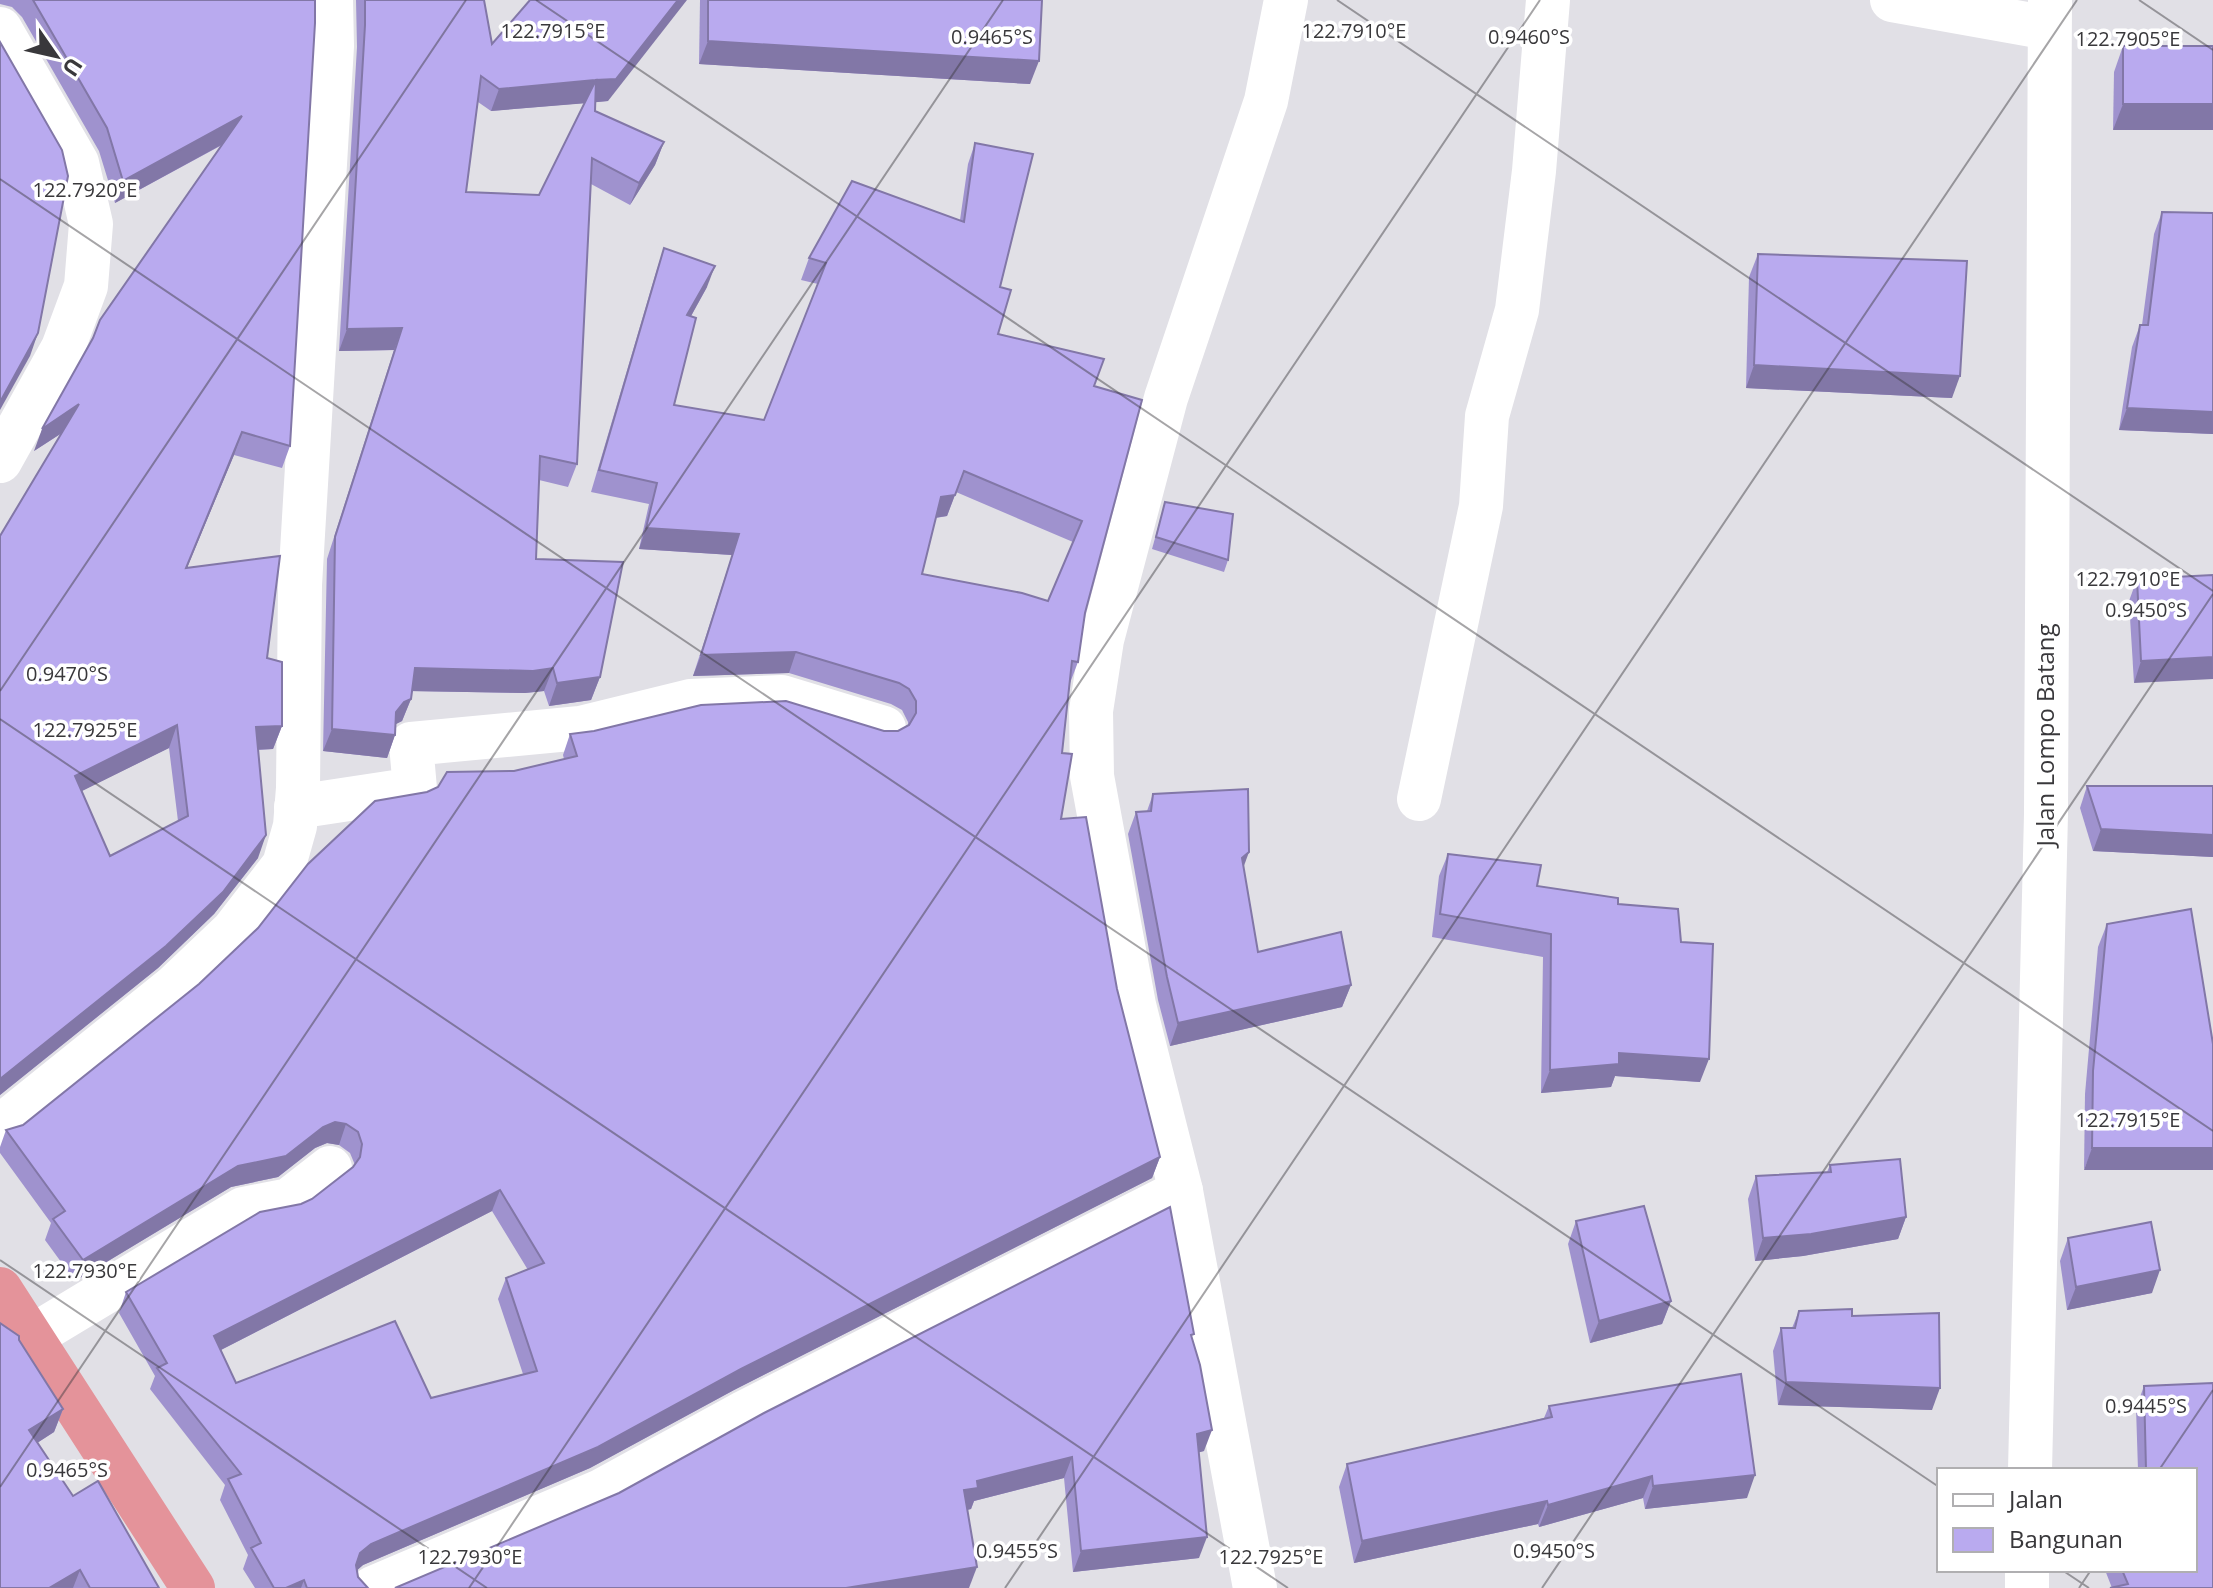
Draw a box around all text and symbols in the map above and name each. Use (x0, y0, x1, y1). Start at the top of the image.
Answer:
north arrow (16, 16, 96, 96)
text: 122.7915°E (501, 17, 605, 44)
text: 122.7910°E (1302, 17, 1406, 44)
text: 0.9465°S (951, 23, 1033, 50)
text: 0.9460°S (1488, 23, 1570, 50)
text: 122.7905°E (2076, 25, 2180, 52)
text: U (56, 52, 90, 83)
text: 122.7920°E (33, 176, 137, 203)
text: 122.7910°E (2076, 565, 2180, 592)
text: 0.9450°S (2105, 596, 2187, 623)
street label: Jalan Lompo Batang (2028, 623, 2061, 849)
text: 0.9470°S (26, 660, 108, 687)
text: 122.7925°E (33, 716, 137, 743)
text: 122.7915°E (2076, 1106, 2180, 1133)
text: 122.7930°E (33, 1257, 137, 1284)
text: 0.9445°S (2105, 1392, 2187, 1419)
text: 0.9465°S (26, 1456, 108, 1483)
legend (1937, 1468, 2197, 1572)
text: Jalan (2007, 1482, 2063, 1515)
text: Bangunan (2009, 1522, 2123, 1555)
text: 0.9455°S (976, 1537, 1058, 1564)
text: 0.9450°S (1513, 1537, 1595, 1564)
text: 122.7930°E (418, 1543, 522, 1570)
text: 122.7925°E (1219, 1543, 1323, 1570)

